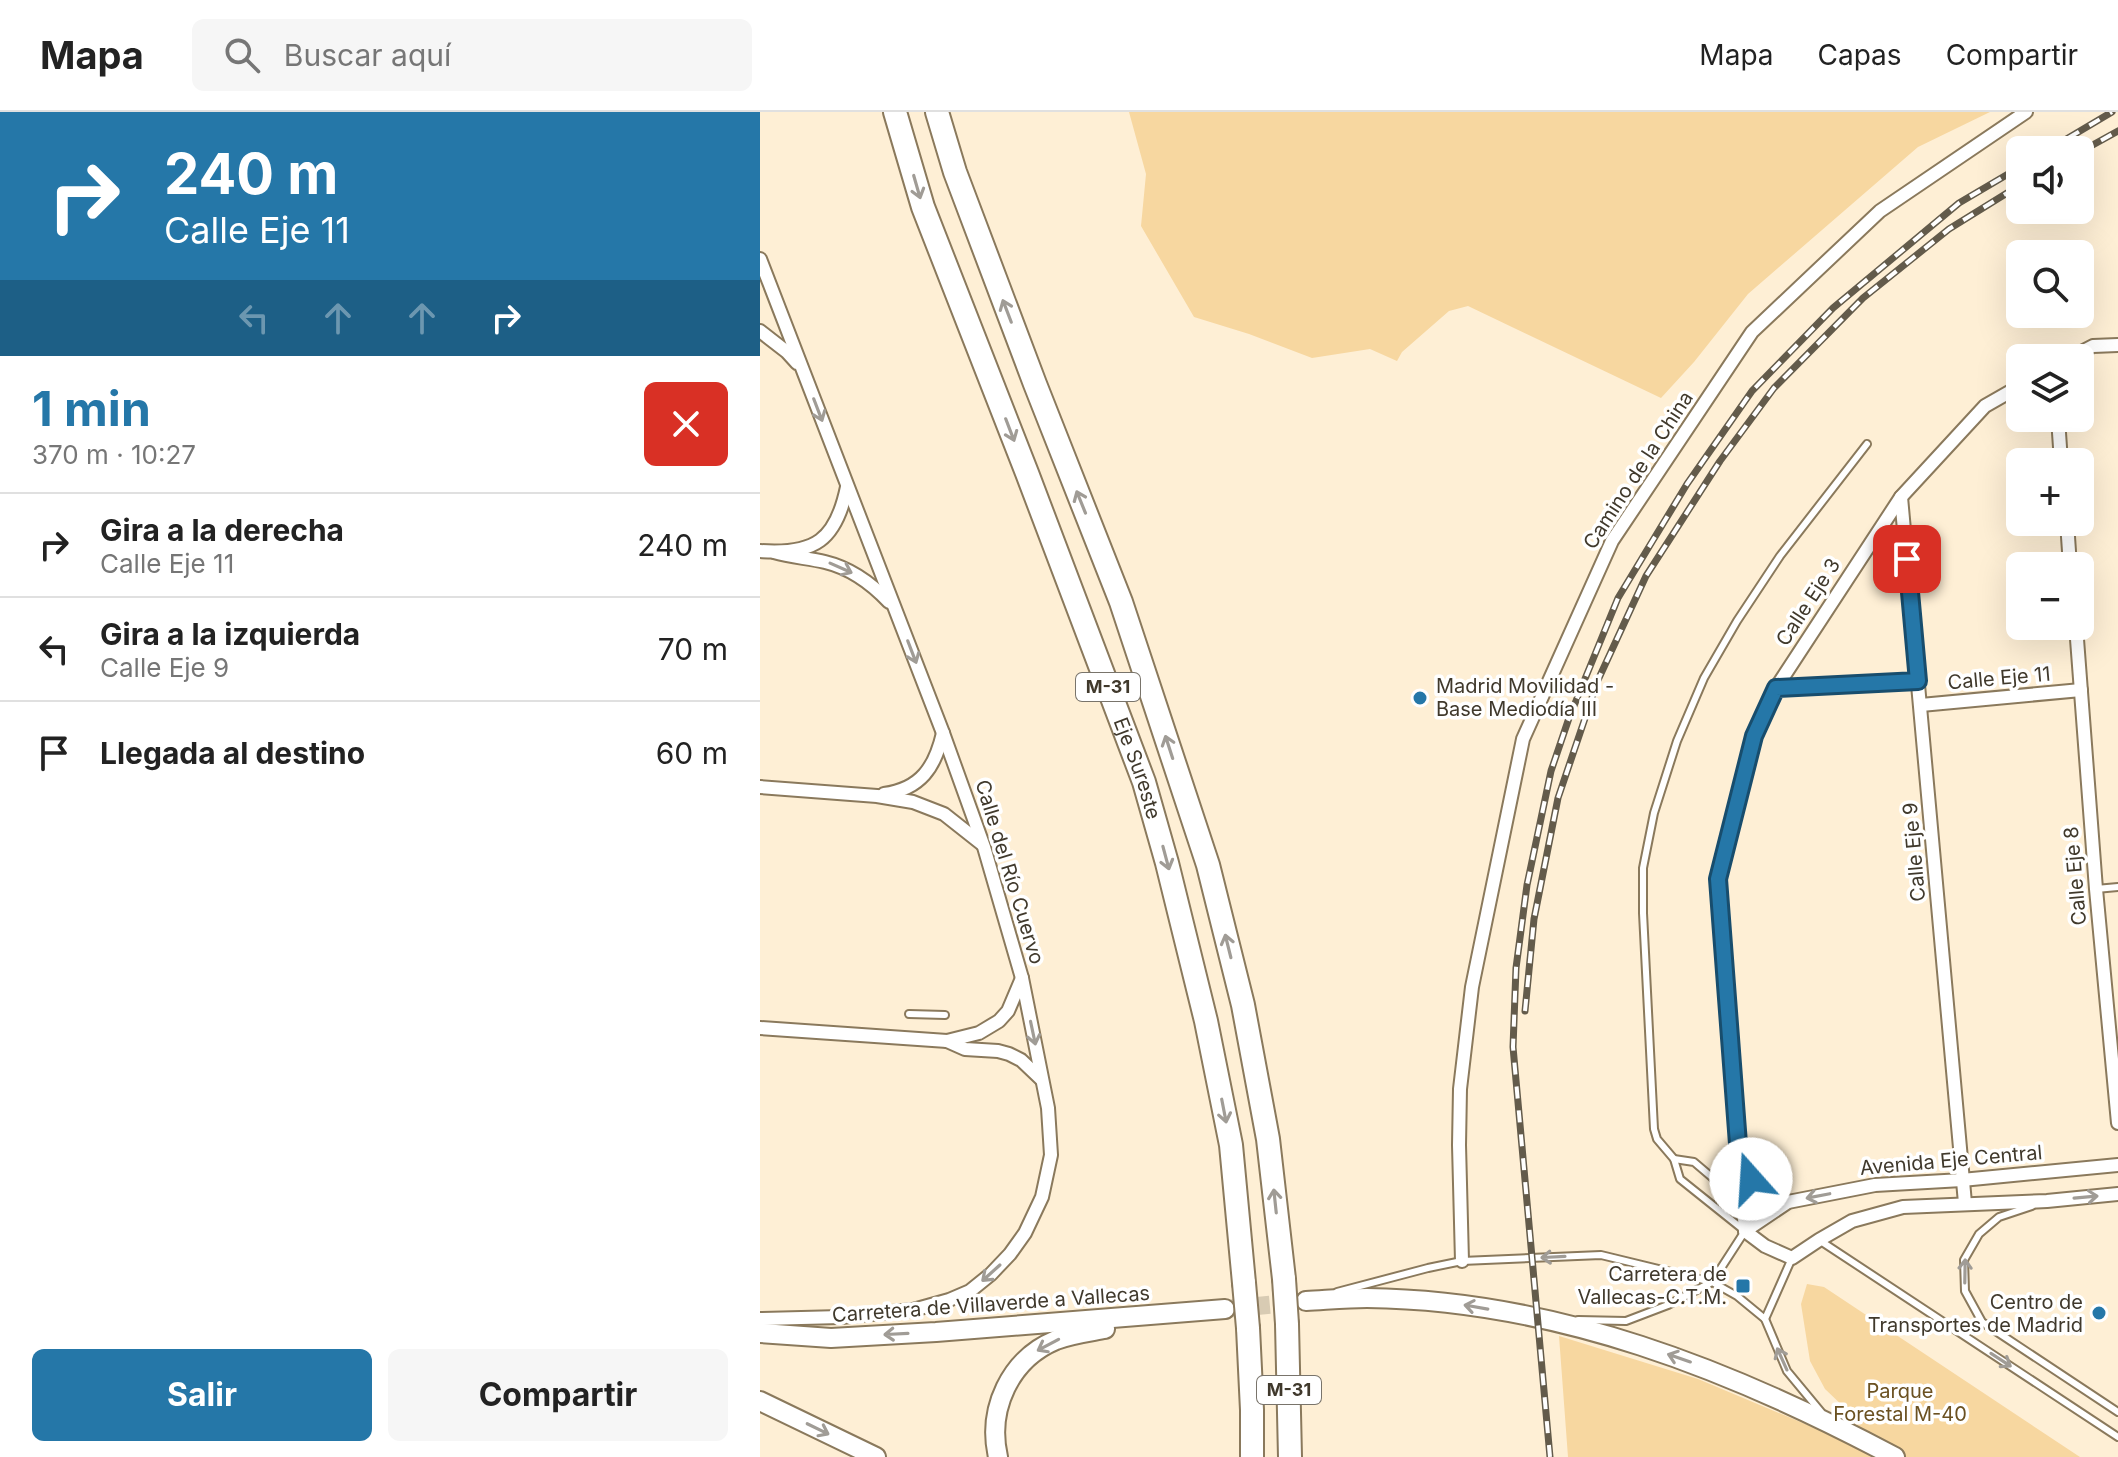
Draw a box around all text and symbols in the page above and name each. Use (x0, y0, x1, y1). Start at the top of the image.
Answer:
search box (192, 19, 752, 91)
text: Mapa (40, 32, 144, 78)
icon: search (220, 33, 264, 77)
text: Buscar aquí (284, 37, 451, 73)
text: Mapa (1699, 38, 1774, 72)
text: Capas (1818, 38, 1902, 72)
text: Compartir (1946, 38, 2078, 72)
map controls (2006, 136, 2094, 640)
button: sound (2006, 136, 2094, 224)
text: 240 m (164, 140, 338, 208)
icon: right (32, 144, 136, 248)
one-way arrow (910, 173, 925, 199)
text: Calle Eje 11 (164, 208, 350, 252)
button: search (2006, 240, 2094, 328)
icon: left (232, 296, 276, 340)
icon: ahead (316, 296, 360, 340)
icon: ahead (400, 296, 444, 340)
icon: right (484, 296, 528, 340)
one-way arrow (999, 299, 1013, 324)
button: layers (2006, 344, 2094, 432)
text: 1 min (32, 379, 151, 438)
button: close (644, 382, 728, 466)
street label: Camino de la China (1578, 387, 1698, 553)
one-way arrow (811, 397, 826, 422)
one-way arrow (1004, 417, 1018, 442)
text: 370 m · 10:27 (32, 439, 196, 470)
button: + (2006, 448, 2094, 536)
one-way arrow (1073, 490, 1088, 515)
text: Gira a la derecha (100, 512, 344, 548)
icon: right (32, 523, 76, 567)
pin (1873, 525, 1941, 593)
text: 240 m (637, 527, 728, 563)
icon: arrive (1885, 537, 1929, 581)
text: Calle Eje 11 (100, 548, 234, 579)
button: − (2006, 552, 2094, 640)
street label: Calle Eje 3 (1771, 554, 1845, 650)
one-way arrow (829, 562, 853, 577)
text: Gira a la izquierda (100, 616, 360, 652)
icon: left (32, 627, 76, 671)
text: 70 m (658, 631, 728, 667)
one-way arrow (906, 639, 920, 664)
text: Calle Eje 9 (100, 652, 229, 683)
street label: Calle Eje 11 (1947, 662, 2051, 694)
road number: M-31 (1076, 673, 1140, 701)
place label: Madrid Movilidad - Base Mediodía III (1436, 674, 1614, 721)
marker: Madrid Movilidad - Base Mediodía III (1411, 689, 1429, 707)
street label: Eje Sureste (1109, 714, 1166, 822)
icon: arrive (32, 731, 76, 775)
one-way arrow (1160, 734, 1175, 759)
text: Llegada al destino (100, 735, 365, 771)
text: 60 m (656, 735, 728, 771)
street label: Calle del Río Cuervo (971, 777, 1049, 967)
street label: Calle Eje 9 (1898, 801, 1930, 903)
street label: Calle Eje 8 (2059, 825, 2091, 927)
one-way arrow (1159, 845, 1174, 871)
one-way arrow (1220, 933, 1235, 959)
one-way arrow (1026, 1020, 1041, 1045)
one-way arrow (1217, 1098, 1232, 1124)
position arrow (1709, 1137, 1793, 1221)
street label: Avenida Eje Central (1859, 1140, 2043, 1180)
one-way arrow (1268, 1188, 1283, 1215)
one-way arrow (1806, 1189, 1831, 1204)
one-way arrow (2072, 1190, 2099, 1205)
one-way arrow (1541, 1250, 1567, 1265)
one-way arrow (1958, 1259, 1973, 1285)
place label: Carretera de Vallecas-C.T.M. (1578, 1262, 1727, 1309)
one-way arrow (981, 1264, 1001, 1282)
marker: Carretera de Vallecas-C.T.M. (1734, 1277, 1752, 1295)
street label: Carretera de Villaverde a Vallecas (831, 1281, 1151, 1327)
place label: Centro de Transportes de Madrid (1868, 1290, 2083, 1337)
one-way arrow (1464, 1299, 1489, 1314)
marker: Centro de Transportes de Madrid (2090, 1304, 2108, 1322)
one-way arrow (883, 1327, 910, 1342)
one-way arrow (1037, 1337, 1061, 1353)
one-way arrow (1774, 1347, 1789, 1371)
button: Salir (32, 1349, 372, 1441)
button: Compartir (388, 1349, 728, 1441)
one-way arrow (1666, 1350, 1691, 1365)
one-way arrow (1990, 1351, 2012, 1368)
road number: M-31 (1257, 1376, 1321, 1404)
park label: Parque Forestal M-40 (1833, 1379, 1967, 1426)
one-way arrow (806, 1422, 830, 1437)

